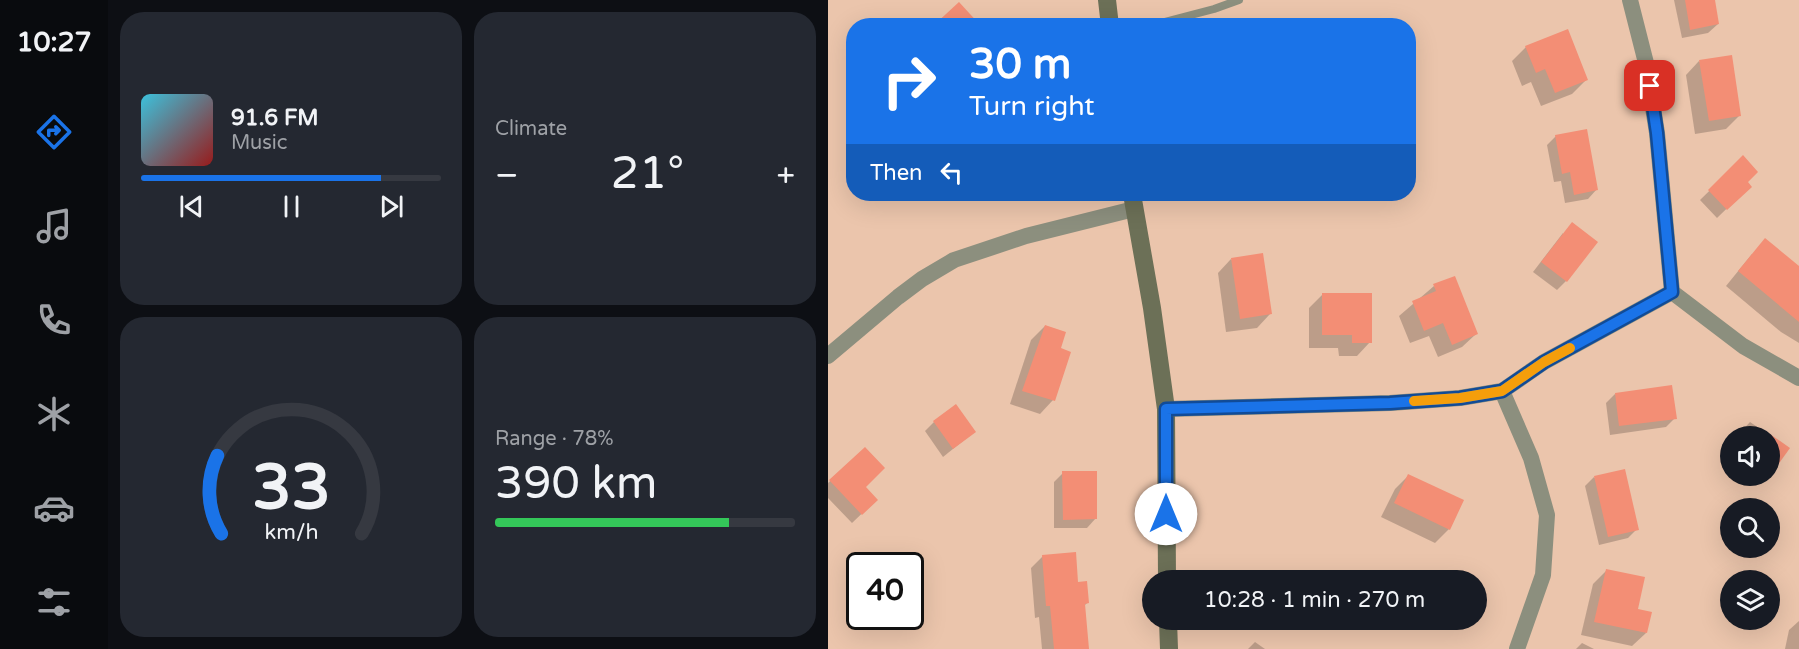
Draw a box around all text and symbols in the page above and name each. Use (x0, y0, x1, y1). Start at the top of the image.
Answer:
text: 10:27 (17, 26, 91, 59)
text: 30 m (969, 39, 1071, 90)
icon: right (870, 42, 948, 120)
pin (1624, 60, 1675, 111)
icon: arrive (1633, 69, 1666, 102)
text: Turn right (969, 90, 1095, 123)
text: 91.6 FM (231, 105, 319, 131)
icon: directions (33, 111, 75, 153)
text: Climate (495, 117, 567, 141)
text: Music (231, 131, 287, 155)
text: 21° (611, 147, 684, 201)
text: − (495, 156, 519, 195)
text: + (776, 156, 795, 195)
icon: left (935, 156, 968, 189)
text: Then (870, 160, 923, 186)
icon: previous (175, 190, 208, 223)
icon: pause (275, 190, 308, 223)
icon: next (375, 190, 408, 223)
icon: music (33, 205, 75, 247)
icon: phone (33, 299, 75, 341)
icon: climate (33, 393, 75, 435)
map controls (1720, 426, 1780, 630)
button: sound (1720, 426, 1780, 486)
text: Range · 78% (495, 427, 614, 451)
text: 33 (252, 451, 330, 526)
text: 390 km (495, 457, 657, 511)
position arrow (1134, 482, 1198, 546)
icon: car (33, 487, 75, 529)
button: search (1720, 498, 1780, 558)
text: km/h (264, 519, 318, 545)
speed limit sign: 40 (846, 552, 924, 630)
button: layers (1720, 570, 1780, 630)
icon: filters (33, 581, 75, 623)
text: 10:28 · 1 min · 270 m (1204, 587, 1425, 613)

